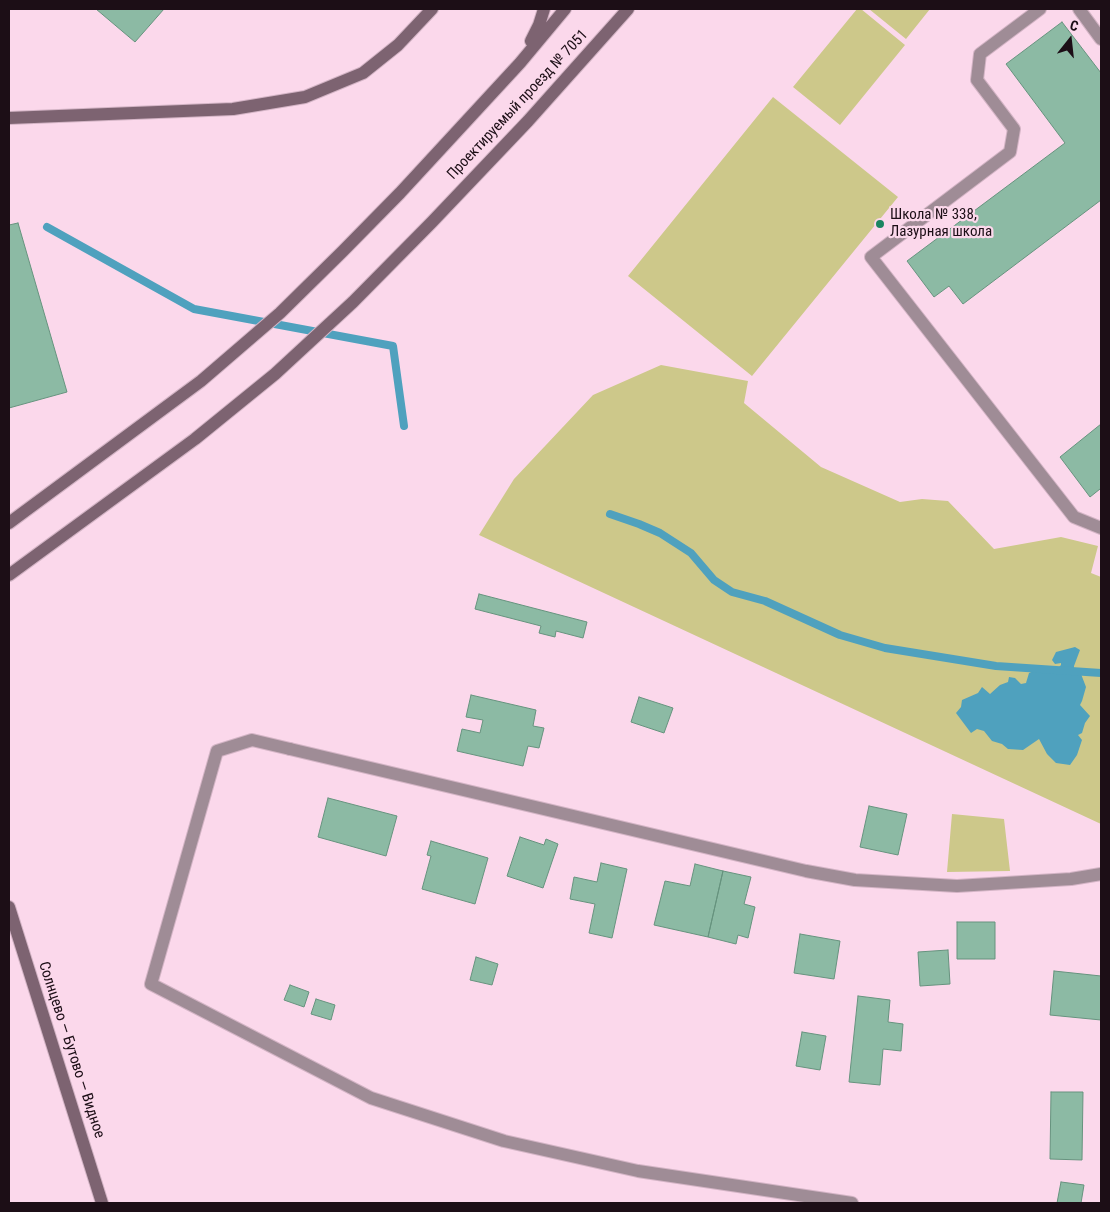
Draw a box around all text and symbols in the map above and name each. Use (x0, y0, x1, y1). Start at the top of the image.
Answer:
north arrow (1045, 15, 1095, 65)
text: С (1068, 17, 1080, 34)
street label: Проектируемый проезд № 7051 (444, 26, 592, 184)
place label: Школа № 338, Лазурная школа (890, 206, 992, 241)
marker: Школа № 338, Лазурная школа (874, 218, 886, 230)
street label: Солнцево — Бутово — Видное (34, 959, 108, 1141)

